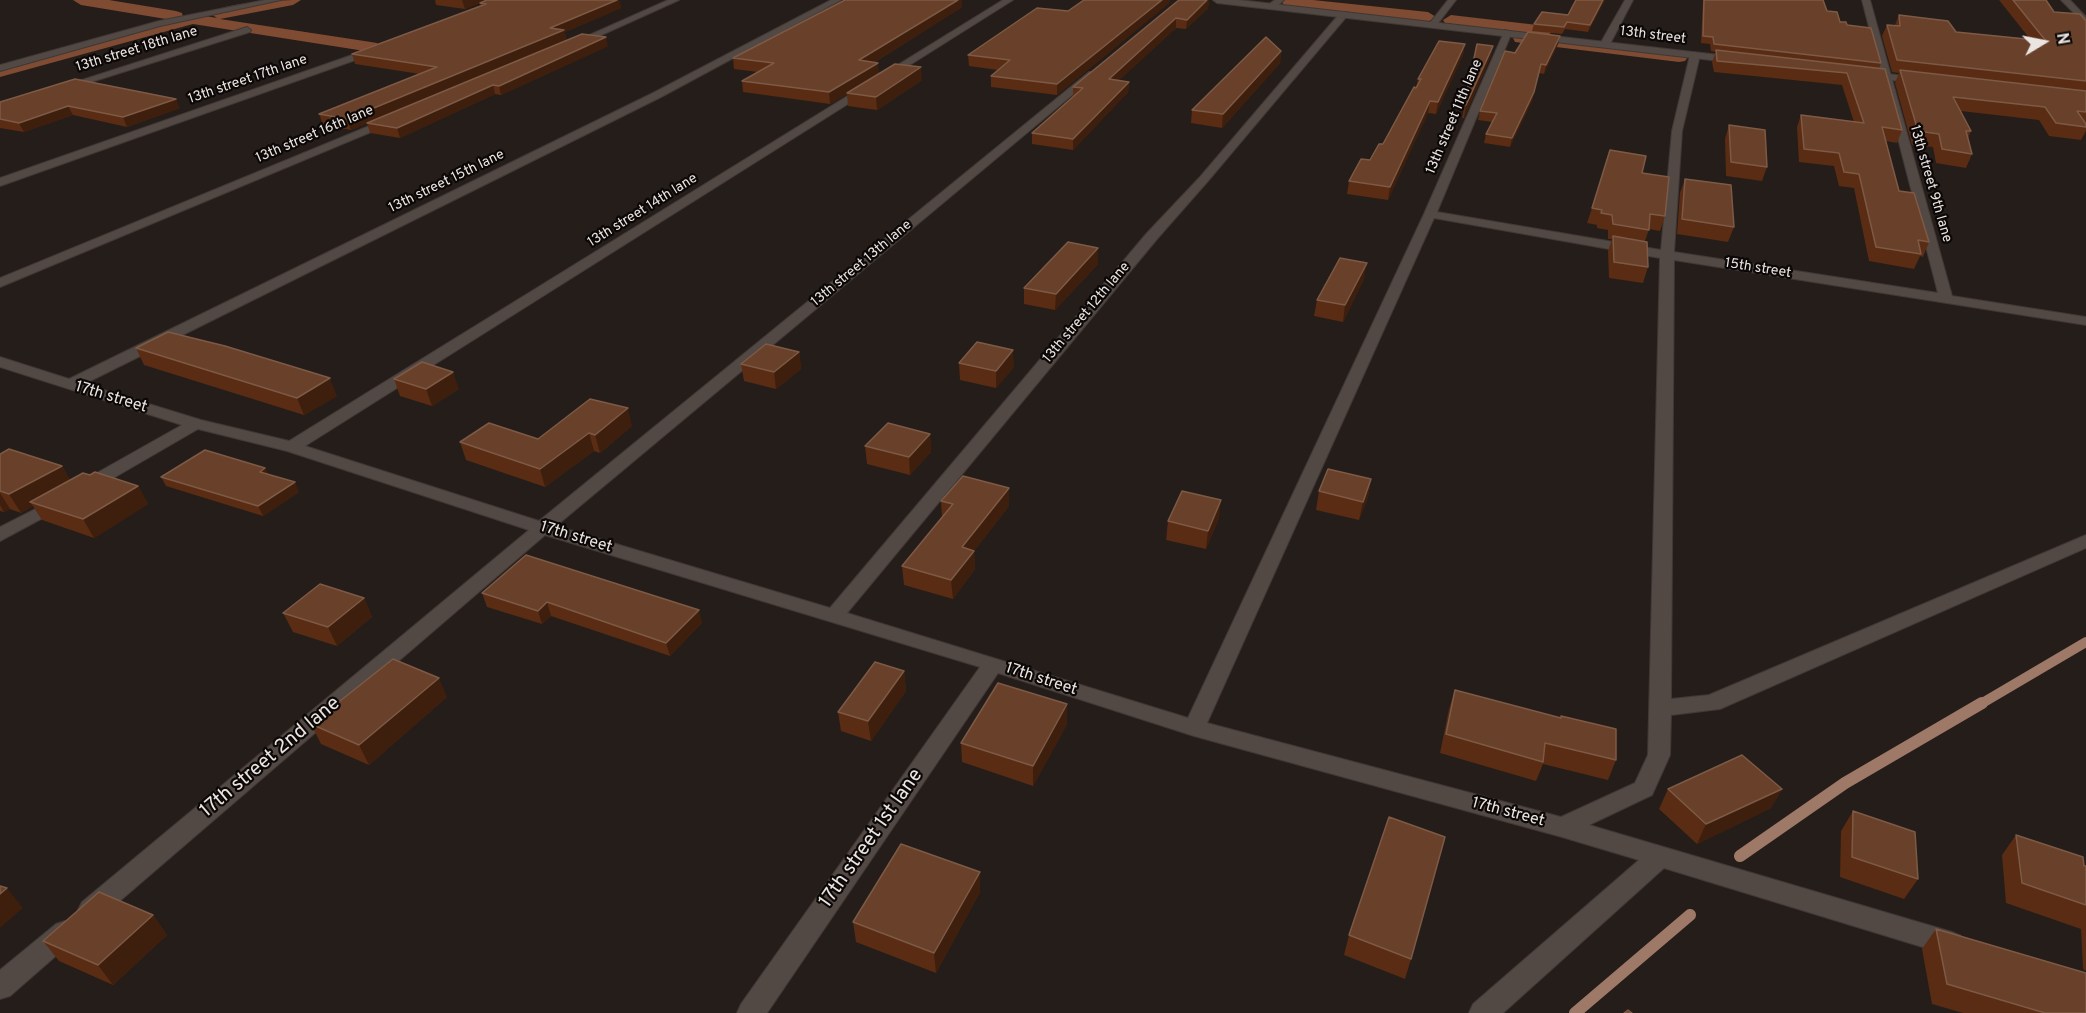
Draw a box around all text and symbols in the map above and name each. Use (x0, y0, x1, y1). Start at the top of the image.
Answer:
north arrow (2014, 12, 2074, 72)
street label: 13th street 18th lane (74, 24, 200, 76)
street label: 13th street (1619, 24, 1687, 48)
text: N (2051, 31, 2073, 46)
street label: 13th street 17th lane (186, 52, 310, 108)
street label: 13th street 11th lane (1423, 57, 1487, 177)
street label: 13th street 16th lane (254, 103, 376, 167)
street label: 13th street 9th lane (1905, 124, 1955, 244)
street label: 13th street 15th lane (386, 147, 508, 217)
street label: 13th street 14th lane (585, 170, 701, 252)
street label: 13th street 13th lane (808, 217, 916, 311)
street label: 15th street (1724, 255, 1792, 283)
street label: 13th street 12th lane (1040, 259, 1134, 367)
street label: 17th street (73, 378, 149, 418)
street label: 17th street (538, 518, 614, 558)
street label: 17th street (1003, 659, 1079, 701)
street label: 17th street 2nd lane (196, 692, 346, 824)
street label: 17th street 1st lane (815, 765, 929, 913)
street label: 17th street (1470, 794, 1546, 832)

